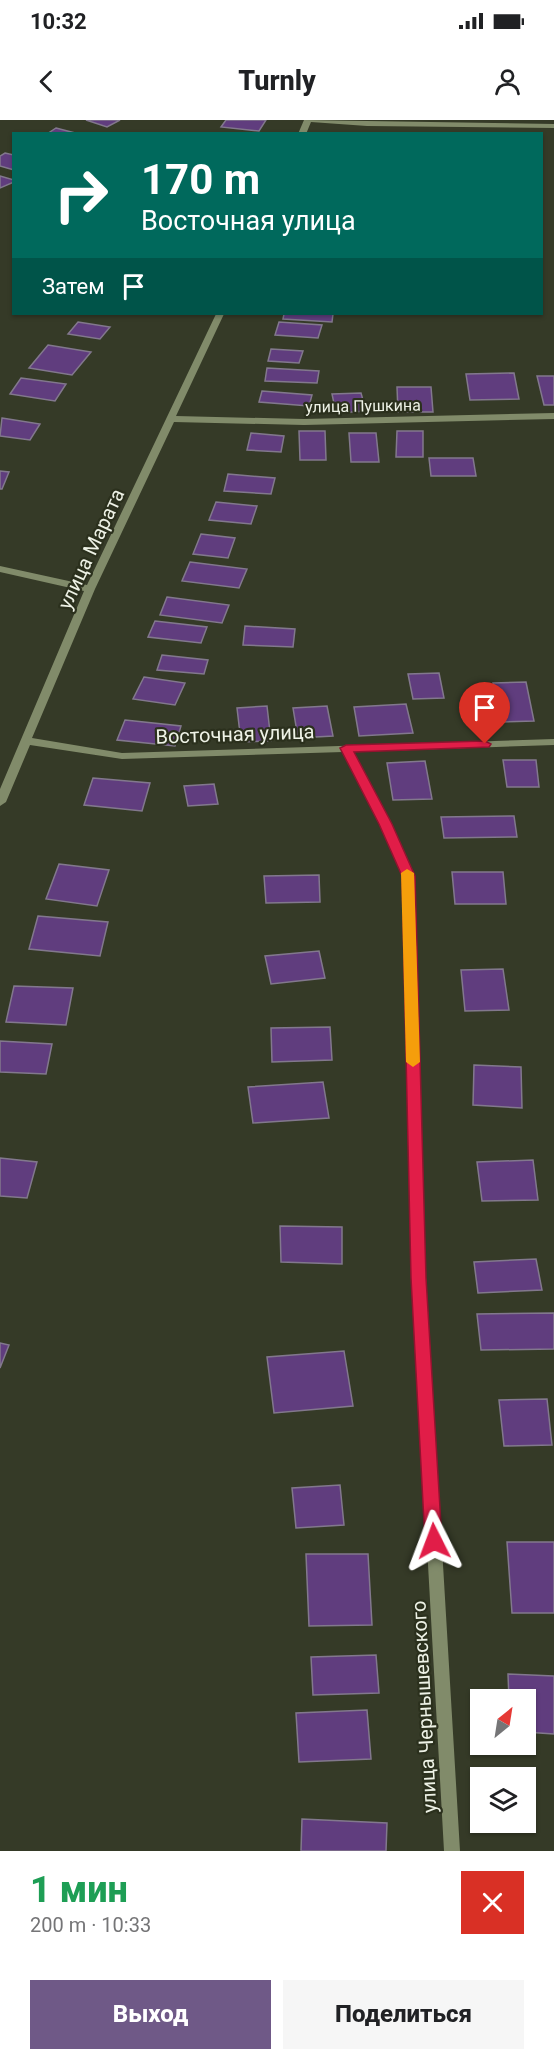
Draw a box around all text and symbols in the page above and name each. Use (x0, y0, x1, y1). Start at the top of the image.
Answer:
text: 10:32 (30, 9, 87, 34)
icon: back (30, 65, 63, 98)
text: Turnly (238, 65, 316, 97)
icon: person (491, 65, 524, 98)
text: 170 m (141, 155, 260, 204)
icon: right (42, 156, 120, 234)
text: Восточная улица (141, 205, 356, 237)
icon: arrive (117, 270, 150, 303)
text: Затем (42, 274, 105, 299)
street label: улица Пушкина (305, 395, 421, 417)
street label: улица Марата (53, 485, 129, 613)
pin (459, 682, 510, 744)
icon: arrive (468, 691, 501, 724)
street label: Восточная улица (155, 719, 315, 749)
position arrow (402, 1509, 466, 1573)
street label: улица Чернышевского (406, 1600, 442, 1814)
north arrow (470, 1689, 536, 1755)
map controls (470, 1689, 536, 1833)
button: layers (470, 1767, 536, 1833)
text: 1 мин (30, 1869, 128, 1911)
button: close (461, 1871, 524, 1934)
text: 200 m · 10:33 (30, 1913, 151, 1937)
button: Выход (30, 1980, 271, 2049)
button: Поделиться (283, 1980, 524, 2049)

